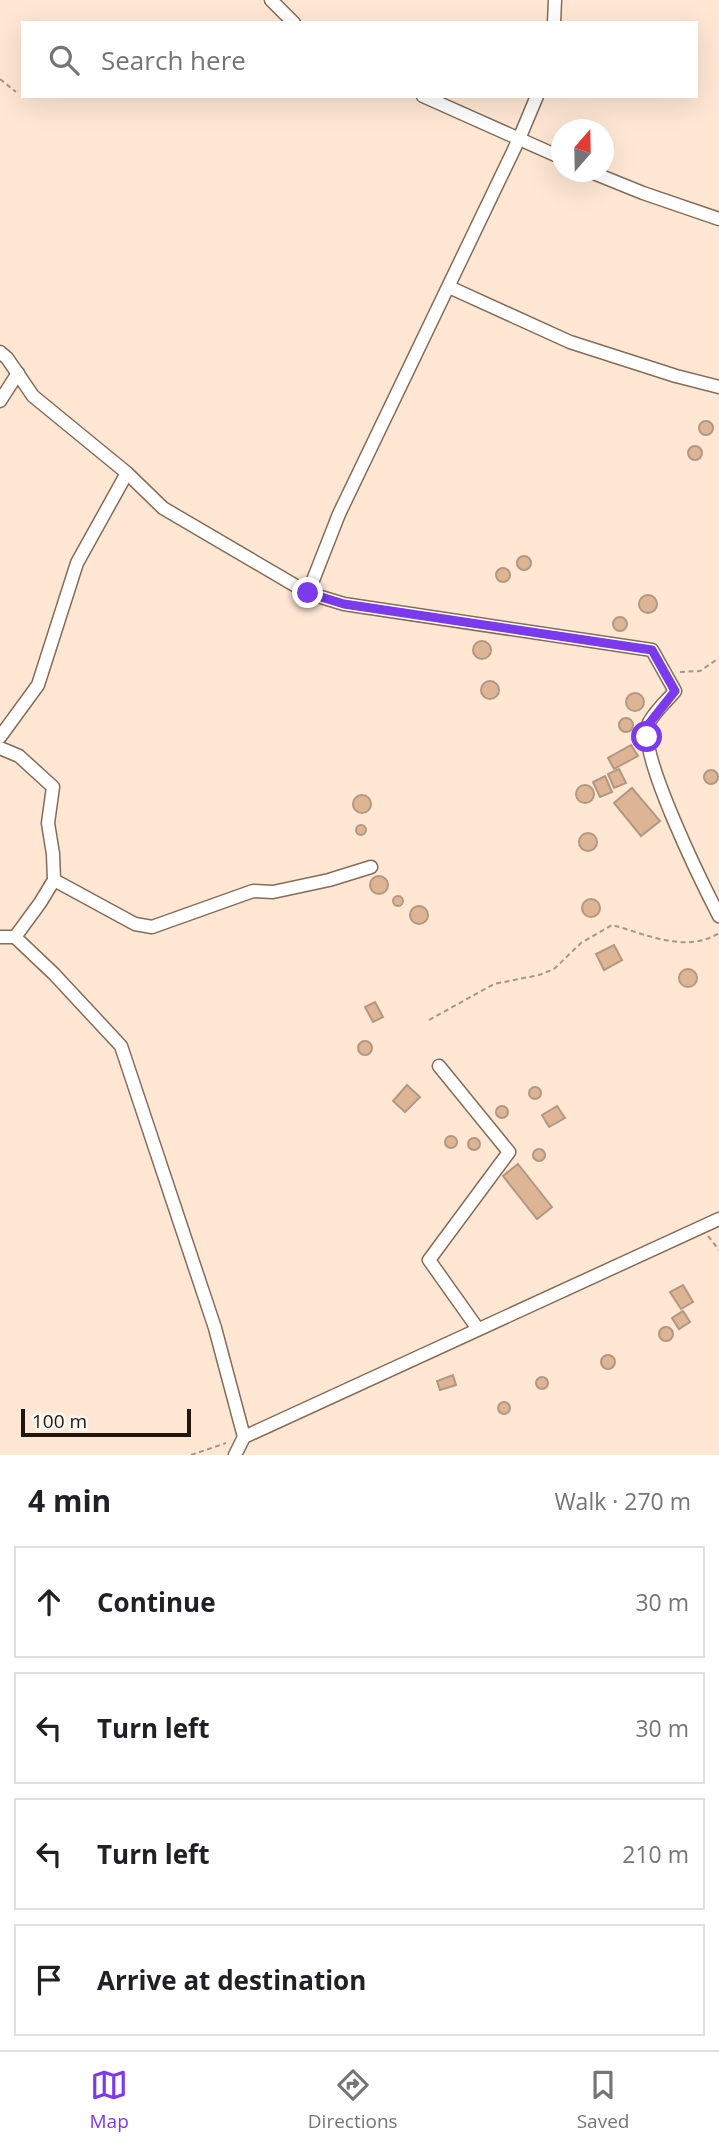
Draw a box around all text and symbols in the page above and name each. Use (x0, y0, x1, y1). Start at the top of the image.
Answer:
search box (21, 21, 698, 98)
icon: search (45, 41, 83, 79)
text: Search here (101, 42, 246, 78)
north arrow (551, 119, 614, 182)
route end (292, 577, 323, 608)
route start (631, 721, 662, 752)
scale bar (21, 1406, 191, 1438)
text: 100 m (32, 1408, 87, 1434)
text: 4 min (28, 1480, 111, 1521)
text: Walk · 270 m (554, 1485, 691, 1517)
icon: ahead (30, 1583, 68, 1621)
text: Continue (97, 1584, 216, 1620)
text: 30 m (635, 1586, 689, 1618)
icon: left (30, 1709, 68, 1747)
text: Turn left (97, 1710, 209, 1746)
text: 30 m (635, 1712, 689, 1744)
icon: left (30, 1835, 68, 1873)
text: Turn left (97, 1836, 209, 1872)
text: 210 m (622, 1838, 689, 1870)
icon: arrive (30, 1961, 68, 1999)
text: Arrive at destination (97, 1962, 366, 1998)
tab: Map (90, 2066, 129, 2134)
tab: Directions (308, 2066, 398, 2134)
tab: Saved (577, 2066, 629, 2134)

